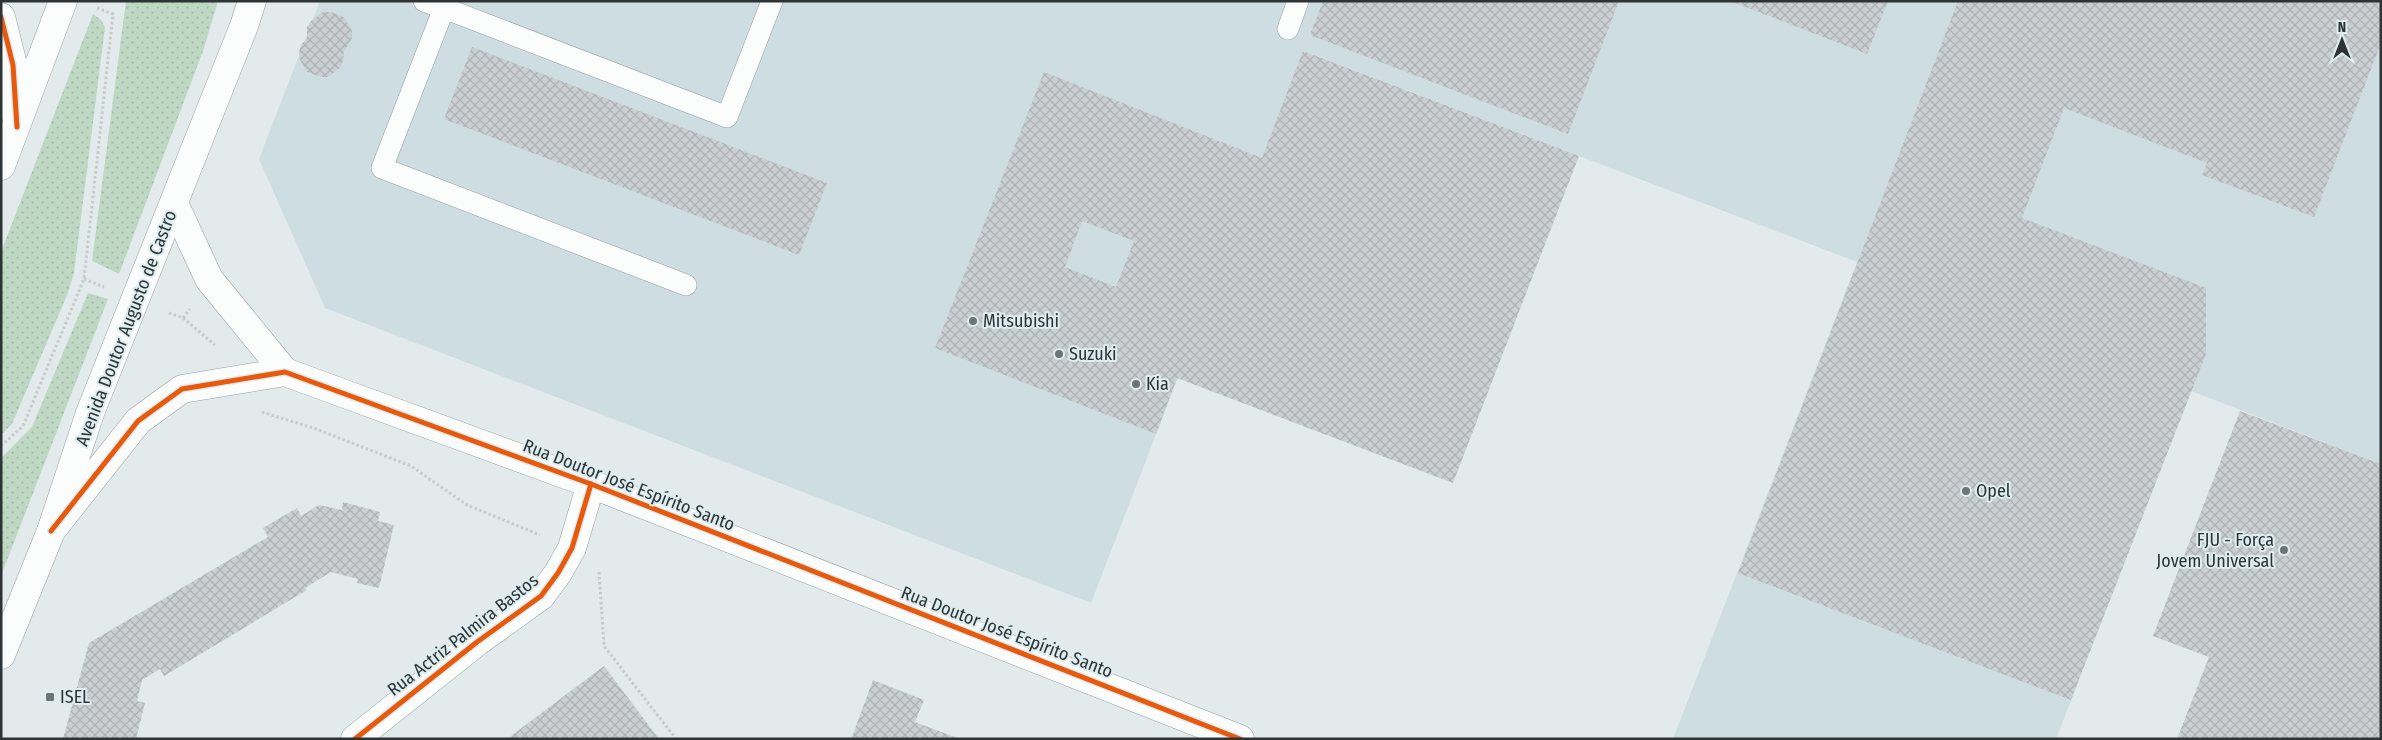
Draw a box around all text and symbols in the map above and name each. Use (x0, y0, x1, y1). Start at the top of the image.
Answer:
north arrow (2317, 15, 2367, 65)
text: N (2338, 19, 2346, 36)
street label: Avenida Doutor Augusto de Castro (71, 207, 181, 449)
place label: Mitsubishi (983, 310, 1059, 332)
marker: Mitsubishi (967, 315, 979, 327)
place label: Suzuki (1069, 343, 1117, 365)
marker: Suzuki (1053, 348, 1065, 360)
place label: Kia (1146, 373, 1169, 395)
marker: Kia (1130, 378, 1142, 390)
street label: Rua Doutor José Espírito Santo (520, 434, 738, 536)
place label: Opel (1976, 480, 2011, 502)
marker: Opel (1960, 485, 1972, 497)
place label: FJU - Força Jovem Universal (2156, 529, 2274, 572)
marker: FJU - Força Jovem Universal (2278, 544, 2290, 556)
street label: Rua Actriz Palmira Bastos (383, 569, 543, 701)
street label: Rua Doutor José Espírito Santo (898, 581, 1116, 683)
place label: ISEL (60, 686, 90, 708)
marker: ISEL (44, 691, 56, 703)

